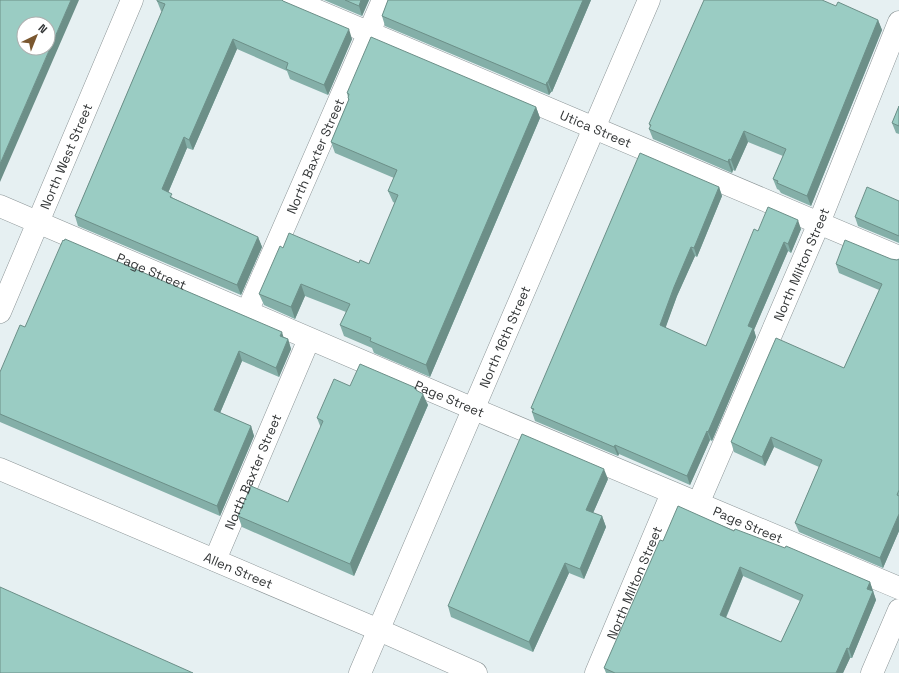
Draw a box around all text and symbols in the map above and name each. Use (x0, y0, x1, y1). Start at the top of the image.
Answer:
north arrow (16, 16, 56, 56)
text: N (35, 21, 50, 36)
street label: North Baxter Street (282, 96, 348, 216)
street label: North West Street (36, 101, 96, 212)
street label: Utica Street (557, 106, 634, 151)
street label: North Milton Street (769, 205, 833, 323)
street label: Page Street (114, 249, 189, 293)
street label: North 16th Street (475, 283, 534, 390)
street label: Page Street (412, 376, 487, 421)
street label: North Baxter Street (220, 411, 285, 532)
street label: Page Street (711, 502, 786, 547)
street label: North Milton Street (603, 523, 666, 642)
street label: Allen Street (201, 548, 275, 592)

